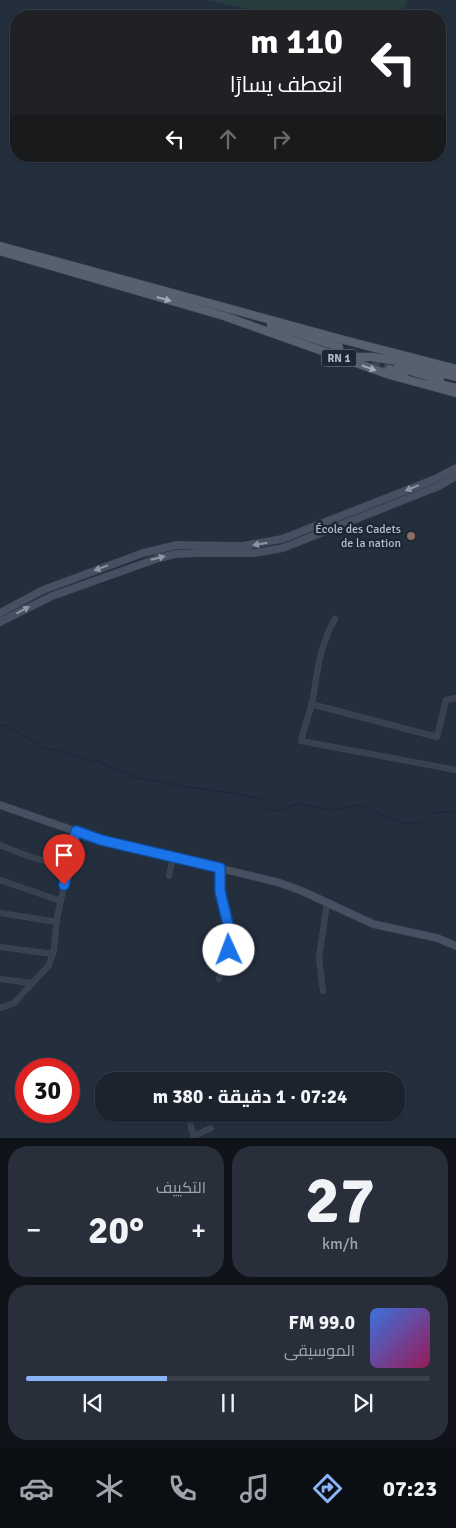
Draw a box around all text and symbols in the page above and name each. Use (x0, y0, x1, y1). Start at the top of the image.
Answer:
text: 110 m (250, 20, 343, 63)
icon: left (361, 30, 426, 95)
text: انعطف يسارًا (230, 71, 343, 98)
icon: left (161, 125, 189, 153)
icon: ahead (214, 125, 242, 153)
icon: right (267, 125, 295, 153)
one-way arrow (157, 295, 172, 303)
road number: RN 1 (322, 349, 356, 366)
one-way arrow (362, 364, 377, 372)
one-way arrow (404, 484, 419, 492)
place label: École des Cadets de la nation (315, 522, 401, 551)
marker: École des Cadets de la nation (405, 530, 417, 542)
one-way arrow (251, 540, 267, 548)
one-way arrow (150, 554, 165, 562)
one-way arrow (93, 564, 108, 572)
one-way arrow (16, 606, 30, 614)
pin (43, 834, 85, 885)
icon: arrive (50, 841, 78, 869)
position arrow (202, 923, 254, 975)
speed limit sign: 30 (15, 1058, 80, 1123)
text: 07:24 · 1 دقيقة · 380 m (153, 1085, 347, 1109)
text: 27 (305, 1161, 375, 1241)
text: التكييف (156, 1178, 206, 1198)
text: 20° (88, 1207, 144, 1254)
text: − (26, 1213, 41, 1247)
text: + (191, 1213, 206, 1247)
text: km/h (322, 1234, 358, 1254)
text: 99.0 FM (289, 1311, 355, 1335)
text: الموسيقى (284, 1341, 355, 1361)
icon: previous (79, 1389, 107, 1417)
icon: pause (214, 1389, 242, 1417)
icon: next (349, 1389, 377, 1417)
icon: car (19, 1471, 54, 1506)
icon: climate (92, 1471, 127, 1506)
icon: phone (165, 1471, 200, 1506)
icon: music (237, 1471, 272, 1506)
icon: directions (310, 1471, 345, 1506)
text: 07:23 (383, 1475, 437, 1502)

